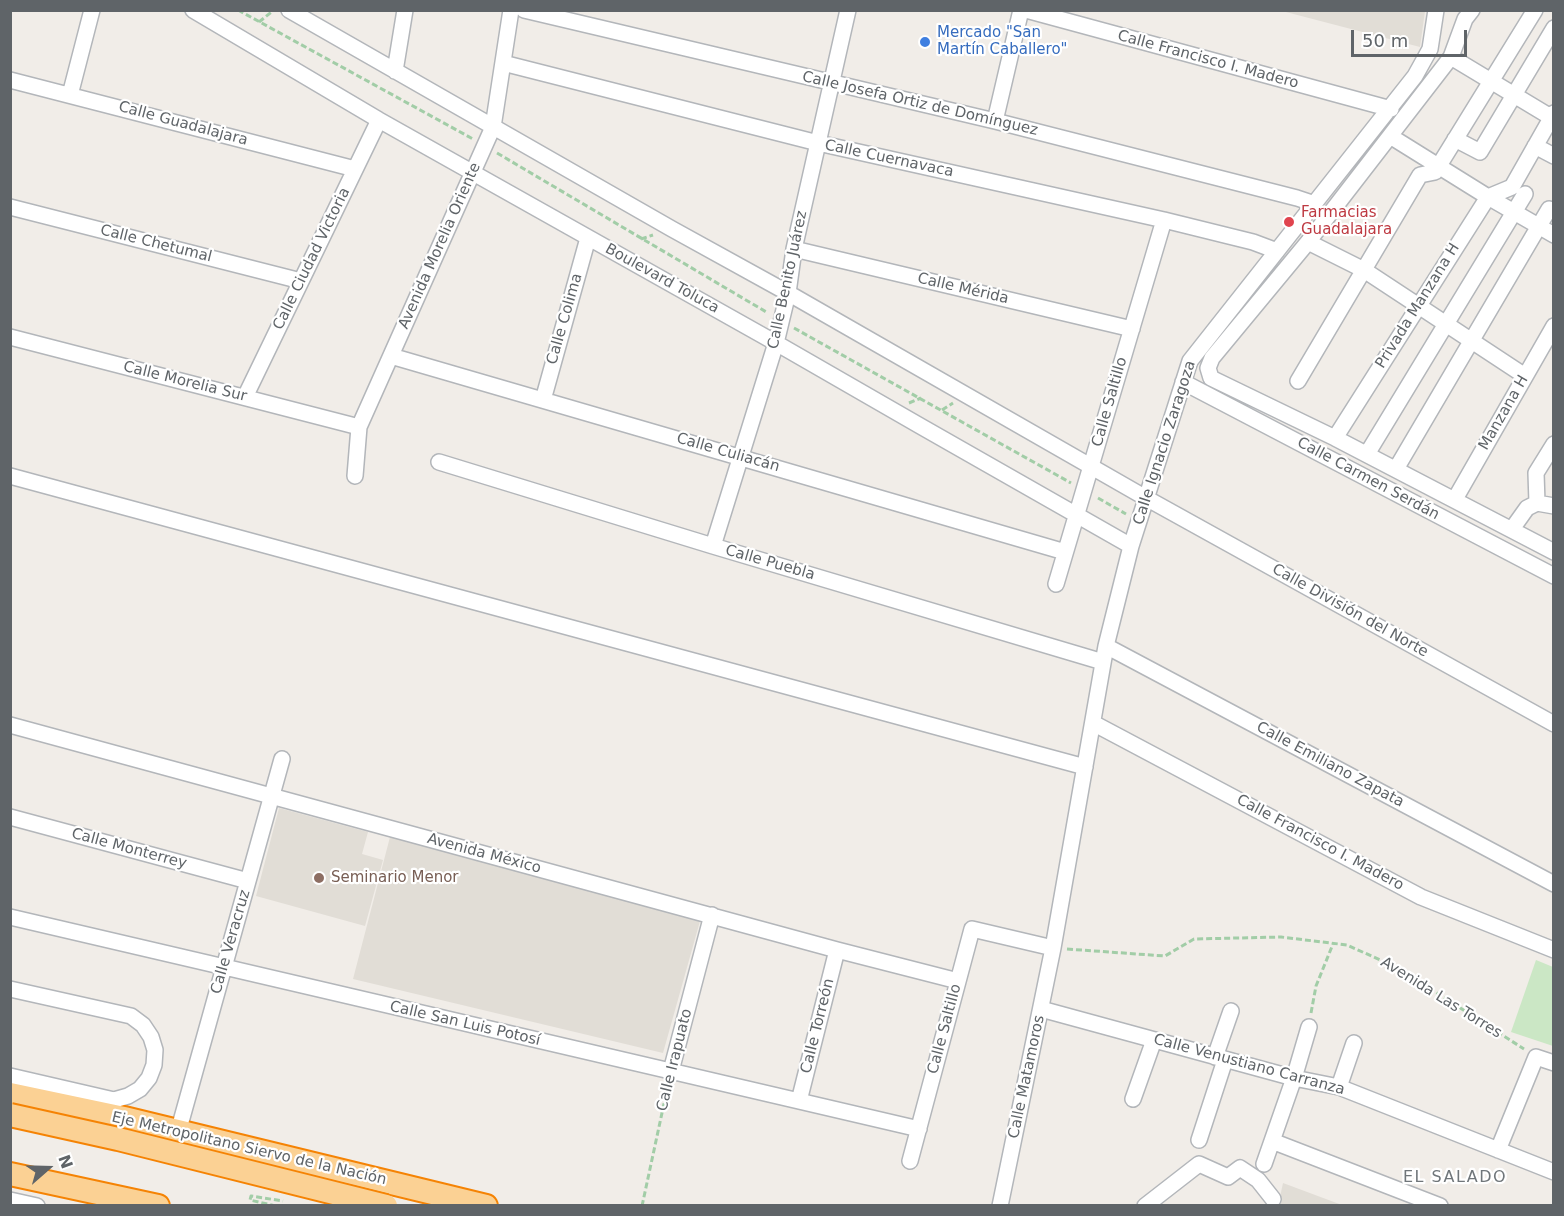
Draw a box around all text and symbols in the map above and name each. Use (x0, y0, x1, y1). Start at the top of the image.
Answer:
scale bar (1354, 18, 1470, 56)
place label: Mercado "San Martín Caballero" (937, 24, 1067, 59)
street label: Calle Francisco I. Madero (1116, 27, 1300, 93)
text: 50 m (1362, 30, 1408, 51)
marker: Mercado "San Martín Caballero" (918, 35, 932, 49)
street label: Calle Josefa Ortiz de Domínguez (800, 68, 1040, 140)
street label: Calle Guadalajara (116, 98, 250, 150)
street label: Calle Cuernavaca (823, 137, 955, 181)
street label: Avenida Morelia Oriente (395, 160, 485, 332)
street label: Calle Ciudad Victoria (270, 185, 354, 333)
place label: Farmacias Guadalajara (1301, 204, 1392, 239)
street label: Calle Benito Juárez (765, 209, 811, 351)
marker: Farmacias Guadalajara (1282, 215, 1296, 229)
street label: Calle Chetumal (98, 221, 214, 267)
street label: Boulevard Toluca (602, 240, 722, 318)
street label: Privada Manzana H (1372, 240, 1464, 372)
street label: Calle Mérida (916, 270, 1010, 308)
street label: Calle Colima (543, 271, 587, 367)
street label: Calle Saltillo (1089, 355, 1131, 449)
street label: Calle Morelia Sur (121, 358, 249, 406)
street label: Calle Ignacio Zaragoza (1130, 359, 1200, 527)
street label: Manzana H (1475, 372, 1533, 454)
street label: Calle Culiacán (674, 430, 782, 476)
street label: Calle Carmen Serdán (1294, 434, 1442, 524)
street label: Calle Puebla (723, 542, 817, 584)
street label: Calle División del Norte (1269, 561, 1431, 661)
street label: Calle Emiliano Zapata (1253, 718, 1407, 812)
street label: Calle Francisco I. Madero (1233, 791, 1407, 895)
street label: Calle Monterrey (69, 825, 189, 873)
street label: Avenida México (425, 830, 543, 878)
place label: Seminario Menor (331, 869, 459, 887)
marker: Seminario Menor (312, 871, 326, 885)
street label: Calle Veracruz (208, 888, 254, 996)
street label: Avenida Las Torres (1377, 953, 1505, 1043)
street label: Calle Torreón (797, 977, 839, 1075)
street label: Calle Saltillo (924, 982, 966, 1076)
street label: Calle San Luis Potosí (388, 998, 542, 1050)
street label: Calle Irapuato (654, 1007, 696, 1113)
street label: Calle Matamoros (1005, 1014, 1049, 1140)
street label: Calle Venustiano Carranza (1151, 1031, 1347, 1099)
street label: Eje Metropolitano Siervo de la Nación (110, 1109, 388, 1189)
north arrow (18, 1138, 78, 1198)
text: N (54, 1152, 77, 1171)
district label: EL SALADO (1403, 1168, 1507, 1188)

